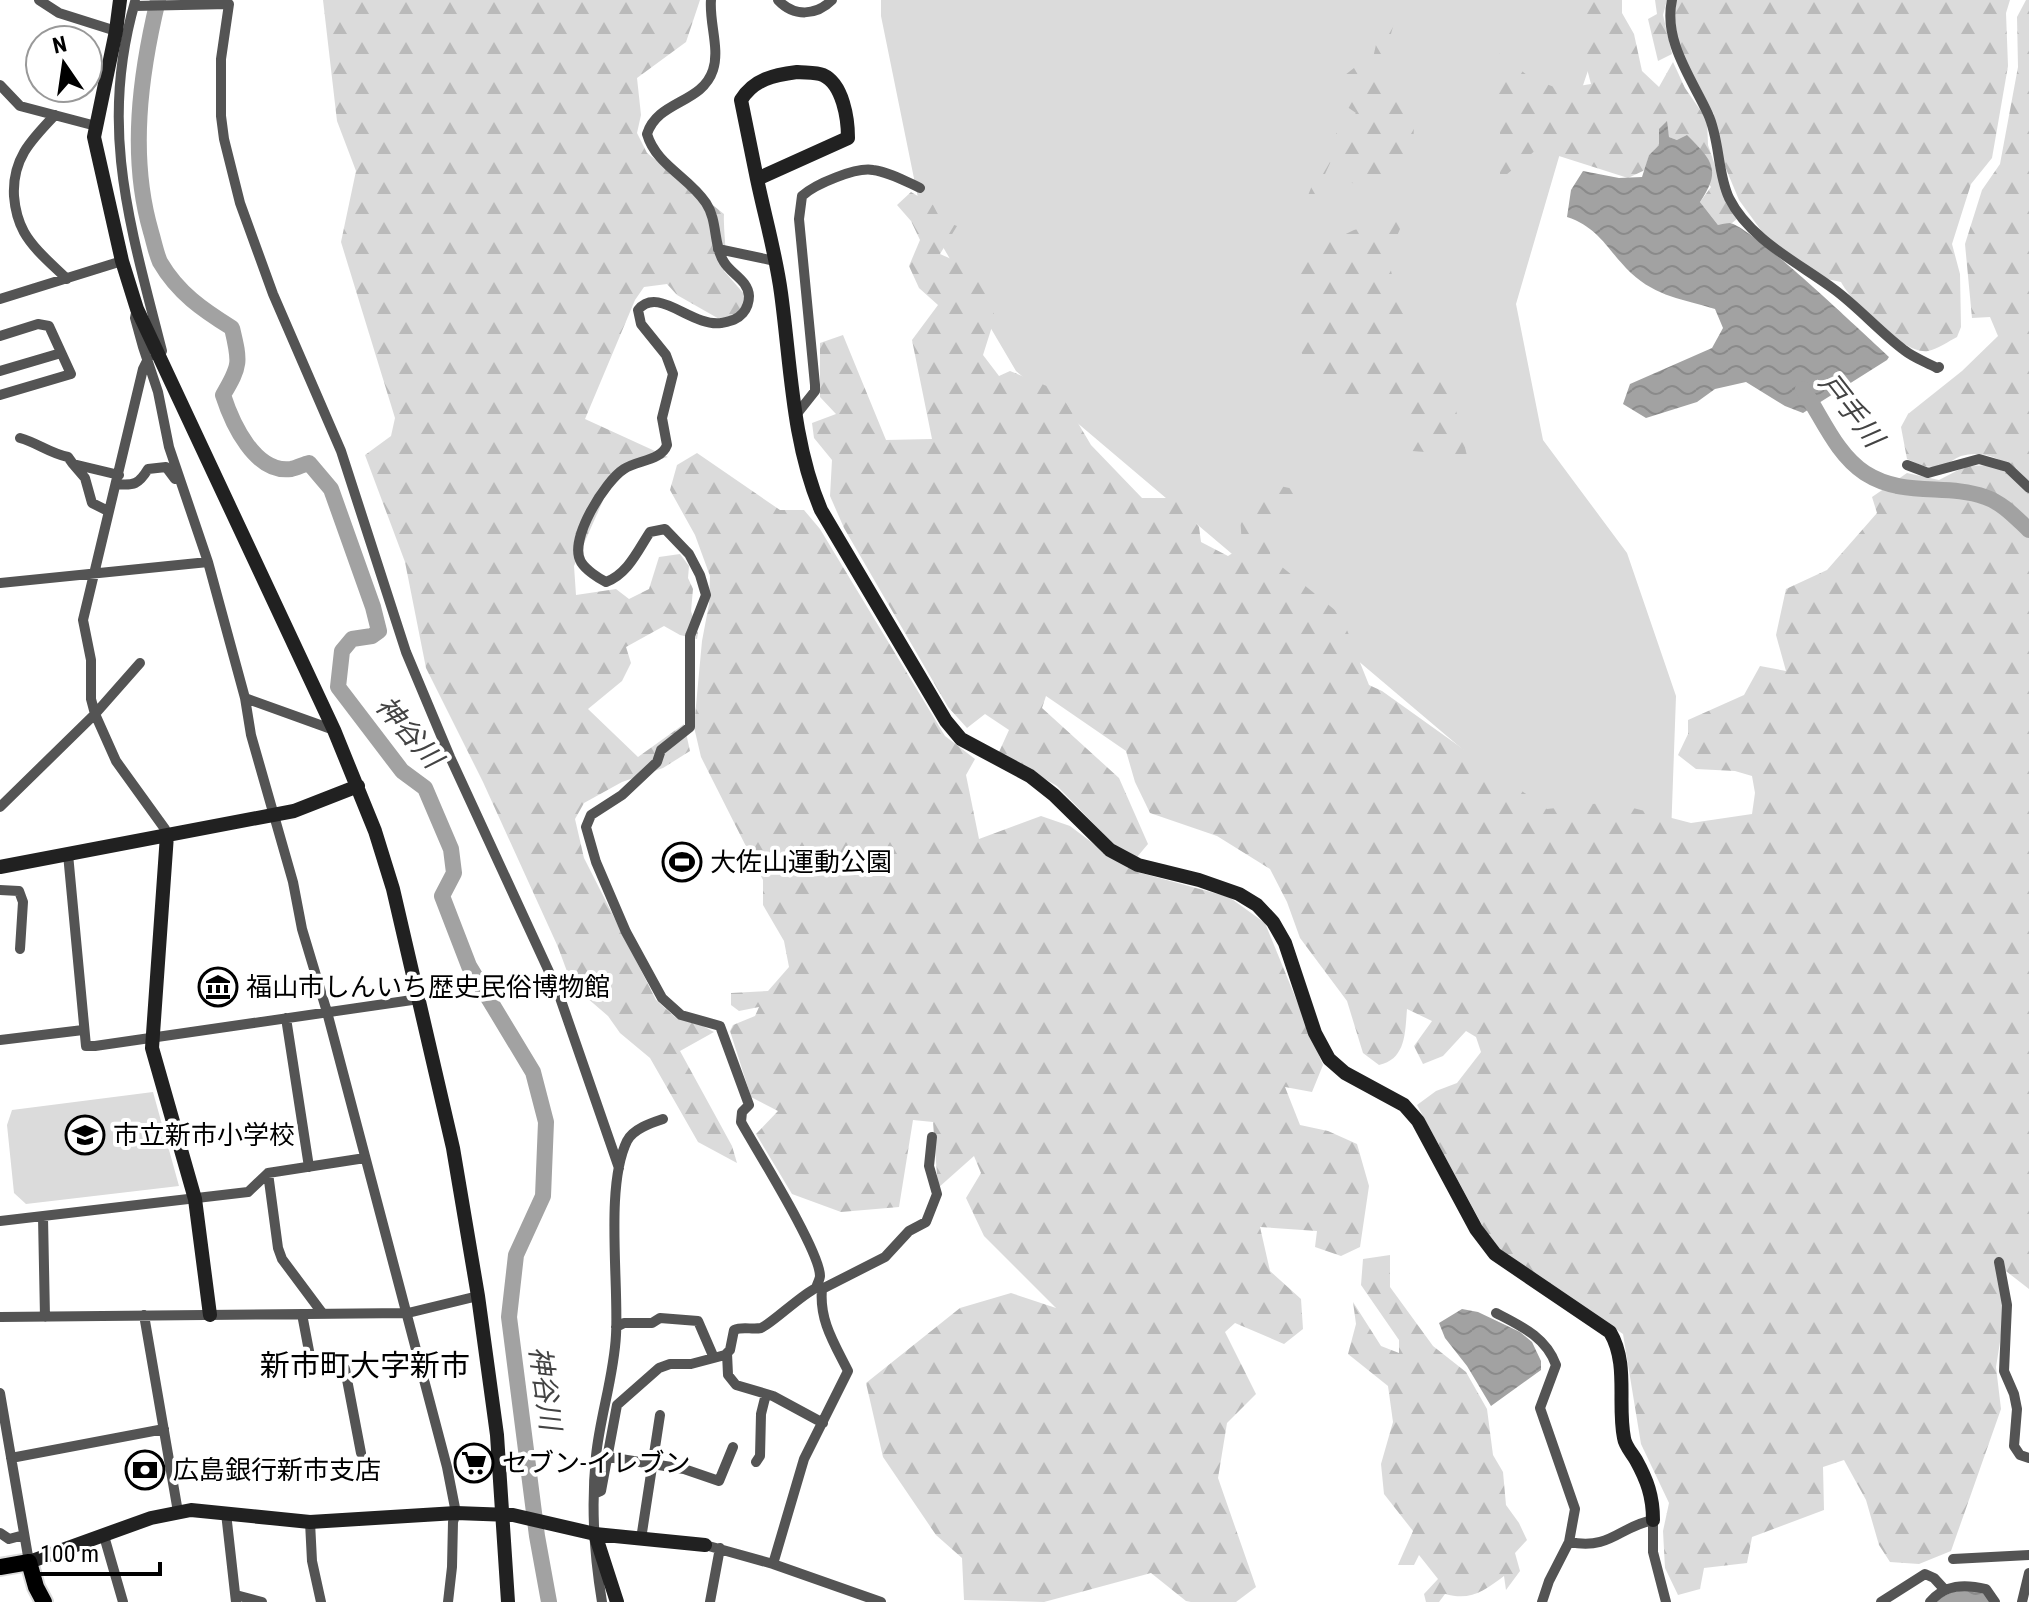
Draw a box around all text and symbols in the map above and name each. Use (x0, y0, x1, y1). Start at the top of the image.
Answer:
north arrow (24, 24, 104, 104)
text: N (50, 31, 69, 59)
water label: 戸手川 (1812, 367, 1892, 456)
water label: 神谷川 (369, 689, 451, 777)
sports icon: 大佐山運動公園 (661, 841, 703, 883)
place label: 大佐山運動公園 (710, 847, 892, 877)
museum icon: 福山市しんいち歴史民俗博物館 (197, 966, 239, 1008)
place label: 福山市しんいち歴史民俗博物館 (246, 972, 610, 1002)
school or university icon: 市立新市小学校 (64, 1114, 106, 1156)
place label: 市立新市小学校 (113, 1120, 295, 1150)
water label: 神谷川 (523, 1344, 568, 1435)
district label: 新市町大字新市 (260, 1348, 470, 1383)
supermarket icon: セブン-イレブン (453, 1442, 495, 1484)
place label: セブン-イレブン (502, 1448, 690, 1478)
bank icon: 広島銀行新市支店 (124, 1449, 166, 1491)
place label: 広島銀行新市支店 (173, 1455, 381, 1485)
scale bar (28, 1526, 160, 1576)
text: 100 m (40, 1540, 99, 1568)

